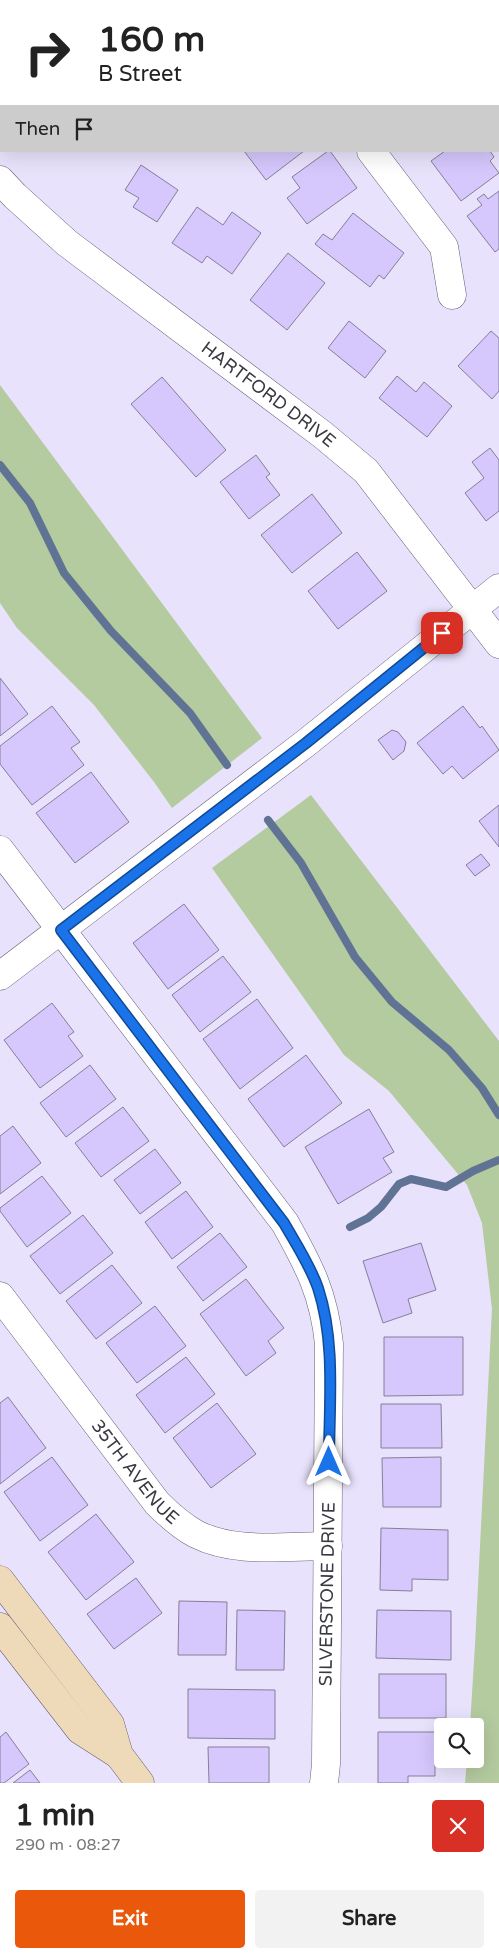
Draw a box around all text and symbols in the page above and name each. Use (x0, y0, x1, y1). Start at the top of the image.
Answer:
text: 160 m (98, 19, 205, 61)
icon: right (15, 20, 80, 85)
text: B Street (98, 61, 182, 87)
icon: arrive (70, 115, 98, 143)
text: Then (15, 118, 60, 140)
street label: HARTFORD DRIVE (197, 337, 340, 452)
pin (421, 612, 463, 654)
icon: arrive (428, 619, 456, 647)
street label: 35TH AVENUE (87, 1415, 183, 1529)
position arrow (302, 1435, 354, 1487)
street label: SILVERSTONE DRIVE (314, 1502, 340, 1686)
map controls (434, 1718, 484, 1768)
button: search (434, 1718, 484, 1768)
text: 1 min (15, 1797, 95, 1834)
button: close (432, 1800, 484, 1852)
text: 290 m · 08:27 (15, 1835, 121, 1855)
button: Exit (15, 1890, 245, 1948)
button: Share (255, 1890, 484, 1948)

